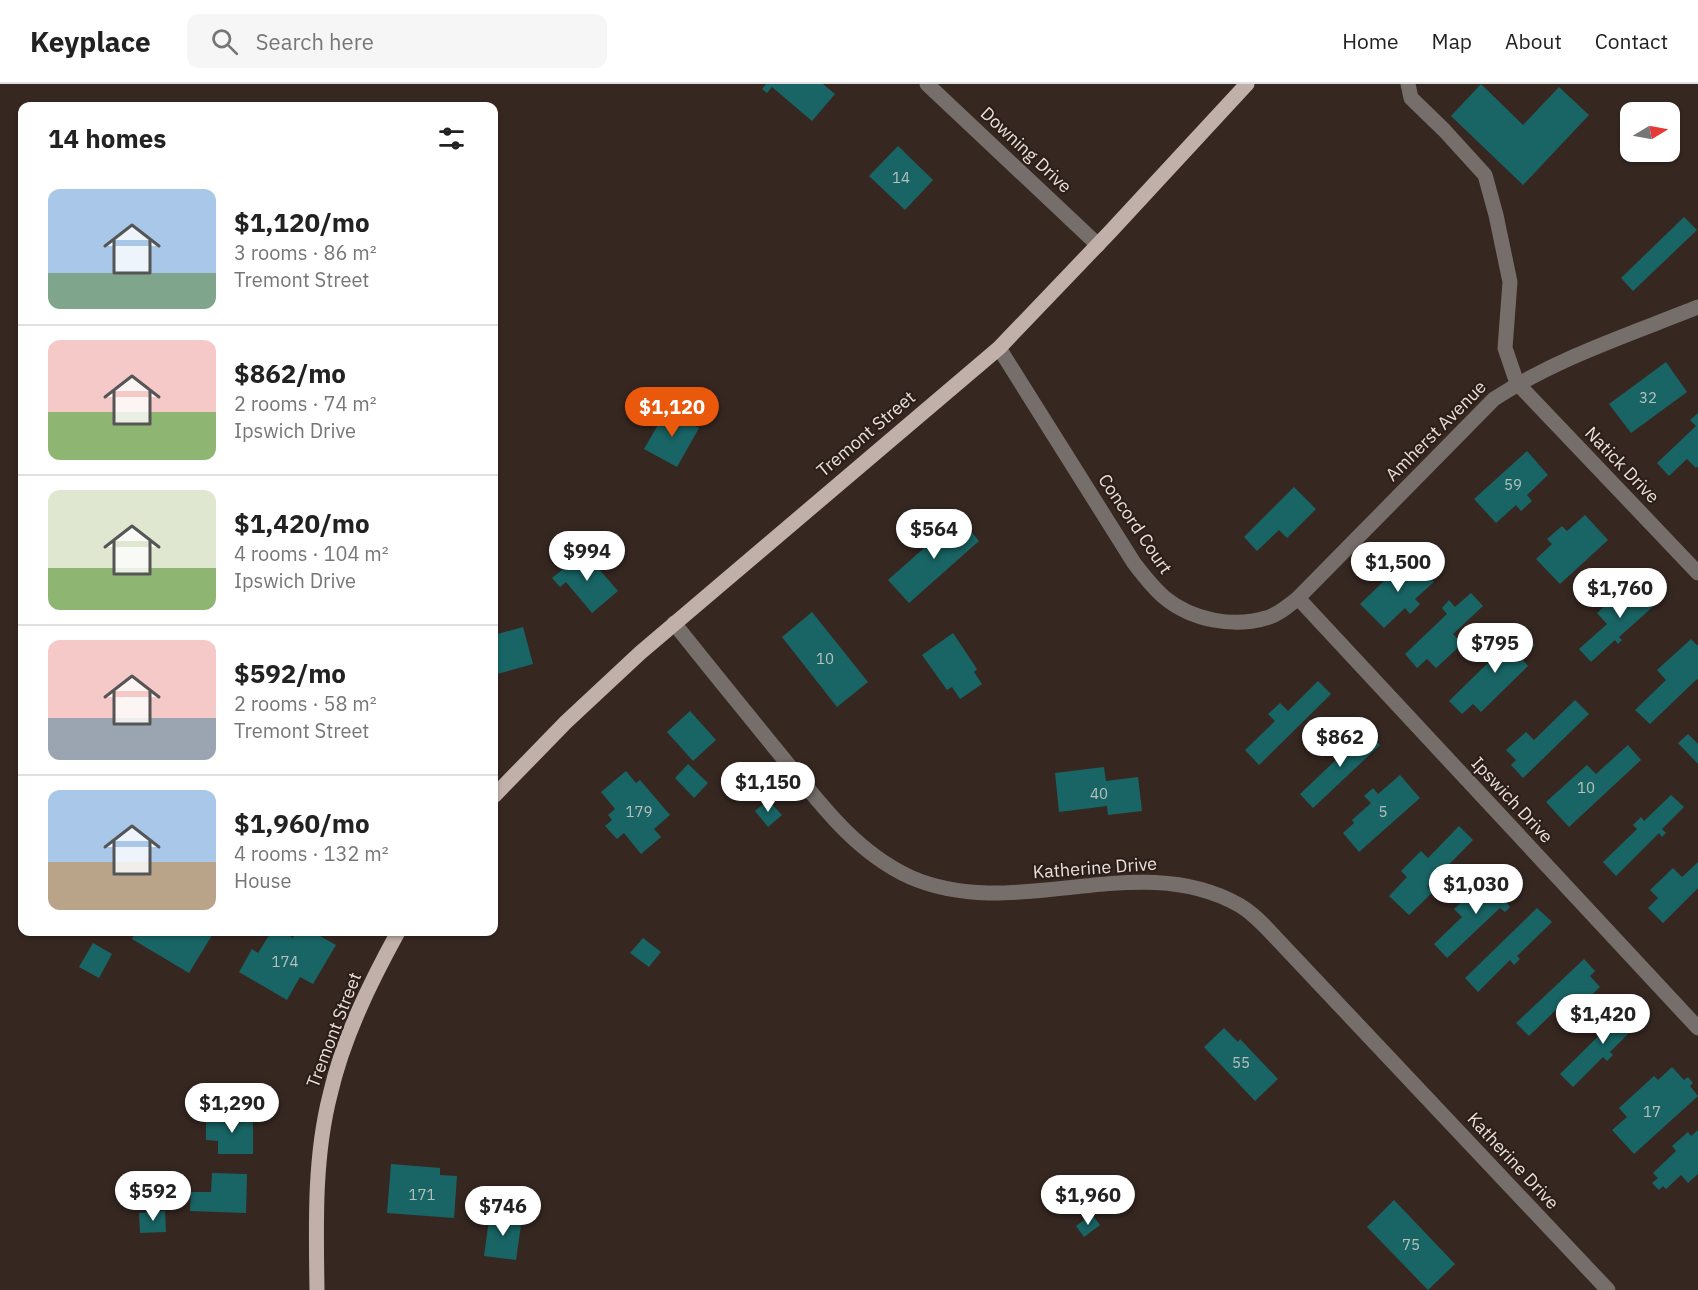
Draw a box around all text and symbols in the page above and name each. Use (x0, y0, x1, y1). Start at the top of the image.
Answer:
search box (187, 14, 607, 68)
text: Keyplace (30, 23, 151, 60)
icon: search (208, 25, 241, 58)
text: Search here (256, 27, 374, 56)
text: Home (1342, 27, 1399, 55)
text: Map (1432, 27, 1472, 55)
text: About (1505, 27, 1562, 55)
text: Contact (1595, 27, 1668, 55)
street label: Downing Drive (976, 102, 1077, 198)
north arrow (1620, 102, 1680, 162)
map controls (1620, 102, 1680, 162)
text: 14 homes (48, 121, 166, 155)
icon: filters (435, 122, 468, 155)
house number: 14 (892, 168, 910, 187)
text: $1,120/mo (234, 205, 370, 239)
icon: home (96, 213, 168, 285)
text: 3 rooms · 86 m² (234, 239, 377, 266)
text: Tremont Street (234, 266, 369, 293)
text: $862/mo (234, 356, 346, 390)
icon: home (96, 364, 168, 436)
street label: Amherst Avenue (1380, 375, 1491, 486)
street label: Tremont Street (812, 386, 920, 482)
pin: $1,120 (623, 387, 721, 438)
house number: 32 (1639, 388, 1657, 407)
text: 2 rooms · 74 m² (234, 390, 377, 417)
text: $1,120 (639, 393, 705, 420)
text: Ipswich Drive (234, 417, 356, 444)
street label: Natick Drive (1580, 422, 1665, 508)
street label: Concord Court (1093, 469, 1177, 578)
house number: 59 (1504, 475, 1522, 494)
text: $1,420/mo (234, 506, 370, 540)
pin: $564 (898, 509, 970, 560)
icon: home (96, 514, 168, 586)
text: $564 (910, 515, 958, 542)
pin: $994 (551, 531, 623, 582)
text: $994 (563, 537, 611, 564)
text: 4 rooms · 104 m² (234, 540, 389, 567)
pin: $1,500 (1349, 542, 1447, 593)
text: $1,500 (1365, 548, 1431, 575)
text: Ipswich Drive (234, 567, 356, 594)
pin: $1,760 (1571, 568, 1669, 619)
text: $1,760 (1587, 574, 1653, 601)
pin: $795 (1459, 623, 1531, 674)
text: $795 (1471, 629, 1519, 656)
house number: 10 (816, 649, 834, 668)
text: $592/mo (234, 656, 346, 690)
icon: home (96, 664, 168, 736)
text: 2 rooms · 58 m² (234, 690, 377, 717)
text: Tremont Street (234, 717, 369, 744)
pin: $862 (1304, 717, 1376, 768)
text: $862 (1316, 723, 1364, 750)
street label: Ipswich Drive (1466, 752, 1558, 848)
pin: $1,150 (719, 762, 817, 813)
text: $1,150 (735, 768, 801, 795)
house number: 10 (1577, 778, 1595, 797)
house number: 40 (1090, 784, 1108, 803)
house number: 179 (625, 802, 653, 821)
house number: 5 (1378, 802, 1388, 821)
text: $1,960/mo (234, 806, 370, 840)
icon: home (96, 814, 168, 886)
text: 4 rooms · 132 m² (234, 840, 389, 867)
street label: Katherine Drive (1032, 852, 1158, 883)
pin: $1,030 (1427, 864, 1525, 915)
text: House (234, 867, 291, 894)
text: $1,030 (1443, 870, 1509, 897)
house number: 174 (271, 952, 299, 971)
street label: Tremont Street (301, 969, 366, 1091)
pin: $1,420 (1554, 994, 1652, 1045)
text: $1,420 (1570, 1000, 1636, 1027)
house number: 55 (1232, 1053, 1250, 1072)
pin: $1,290 (183, 1083, 281, 1134)
text: $1,290 (199, 1089, 265, 1116)
house number: 17 (1643, 1102, 1661, 1121)
street label: Katherine Drive (1463, 1107, 1564, 1214)
pin: $592 (117, 1171, 189, 1222)
pin: $1,960 (1039, 1175, 1137, 1226)
text: $592 (129, 1177, 177, 1204)
text: $1,960 (1055, 1181, 1121, 1208)
house number: 171 (408, 1185, 436, 1204)
pin: $746 (467, 1186, 539, 1237)
text: $746 (479, 1192, 527, 1219)
house number: 75 (1402, 1235, 1420, 1254)

